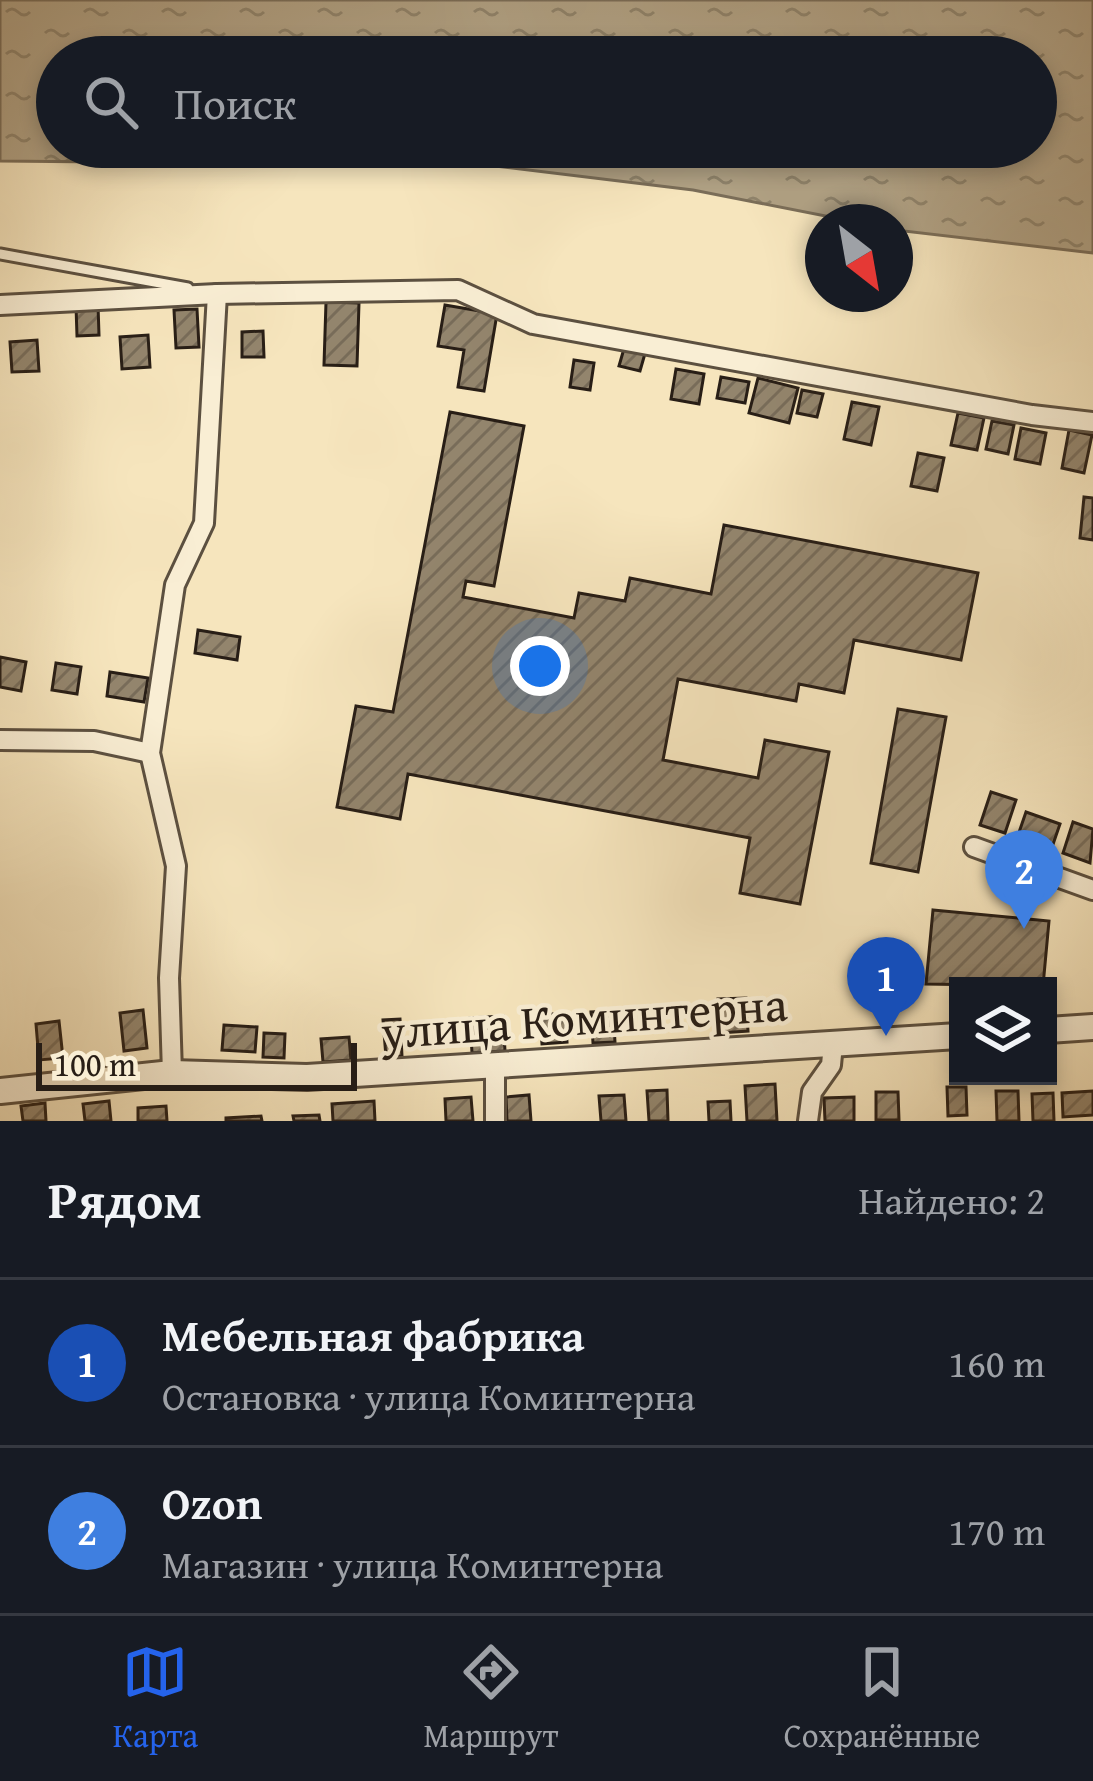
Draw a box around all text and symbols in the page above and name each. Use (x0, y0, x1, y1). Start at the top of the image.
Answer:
search box (36, 36, 1057, 168)
icon: search (78, 69, 144, 135)
text: Поиск (174, 70, 296, 135)
north arrow (805, 204, 913, 312)
your location (510, 636, 570, 696)
pin: 2 (985, 830, 1063, 929)
pin: 1 (847, 937, 925, 1036)
street label: улица Коминтерна (377, 967, 790, 1067)
map controls (949, 977, 1057, 1085)
button: layers (949, 977, 1057, 1085)
scale bar (36, 1037, 357, 1090)
text: 100 m (54, 1040, 136, 1088)
text: Рядом (48, 1162, 202, 1237)
text: Найдено: 2 (858, 1171, 1045, 1228)
text: Мебельная фабрика (162, 1302, 585, 1367)
text: 1 (77, 1334, 97, 1391)
text: 160 m (948, 1334, 1045, 1391)
text: Остановка · улица Коминтерна (162, 1367, 695, 1424)
text: Ozon (162, 1470, 262, 1535)
text: 2 (77, 1502, 97, 1559)
text: 170 m (948, 1502, 1045, 1559)
text: Магазин · улица Коминтерна (162, 1535, 663, 1592)
tab: Карта (113, 1639, 198, 1759)
tab: Маршрут (423, 1639, 558, 1759)
tab: Сохранённые (784, 1639, 980, 1759)

